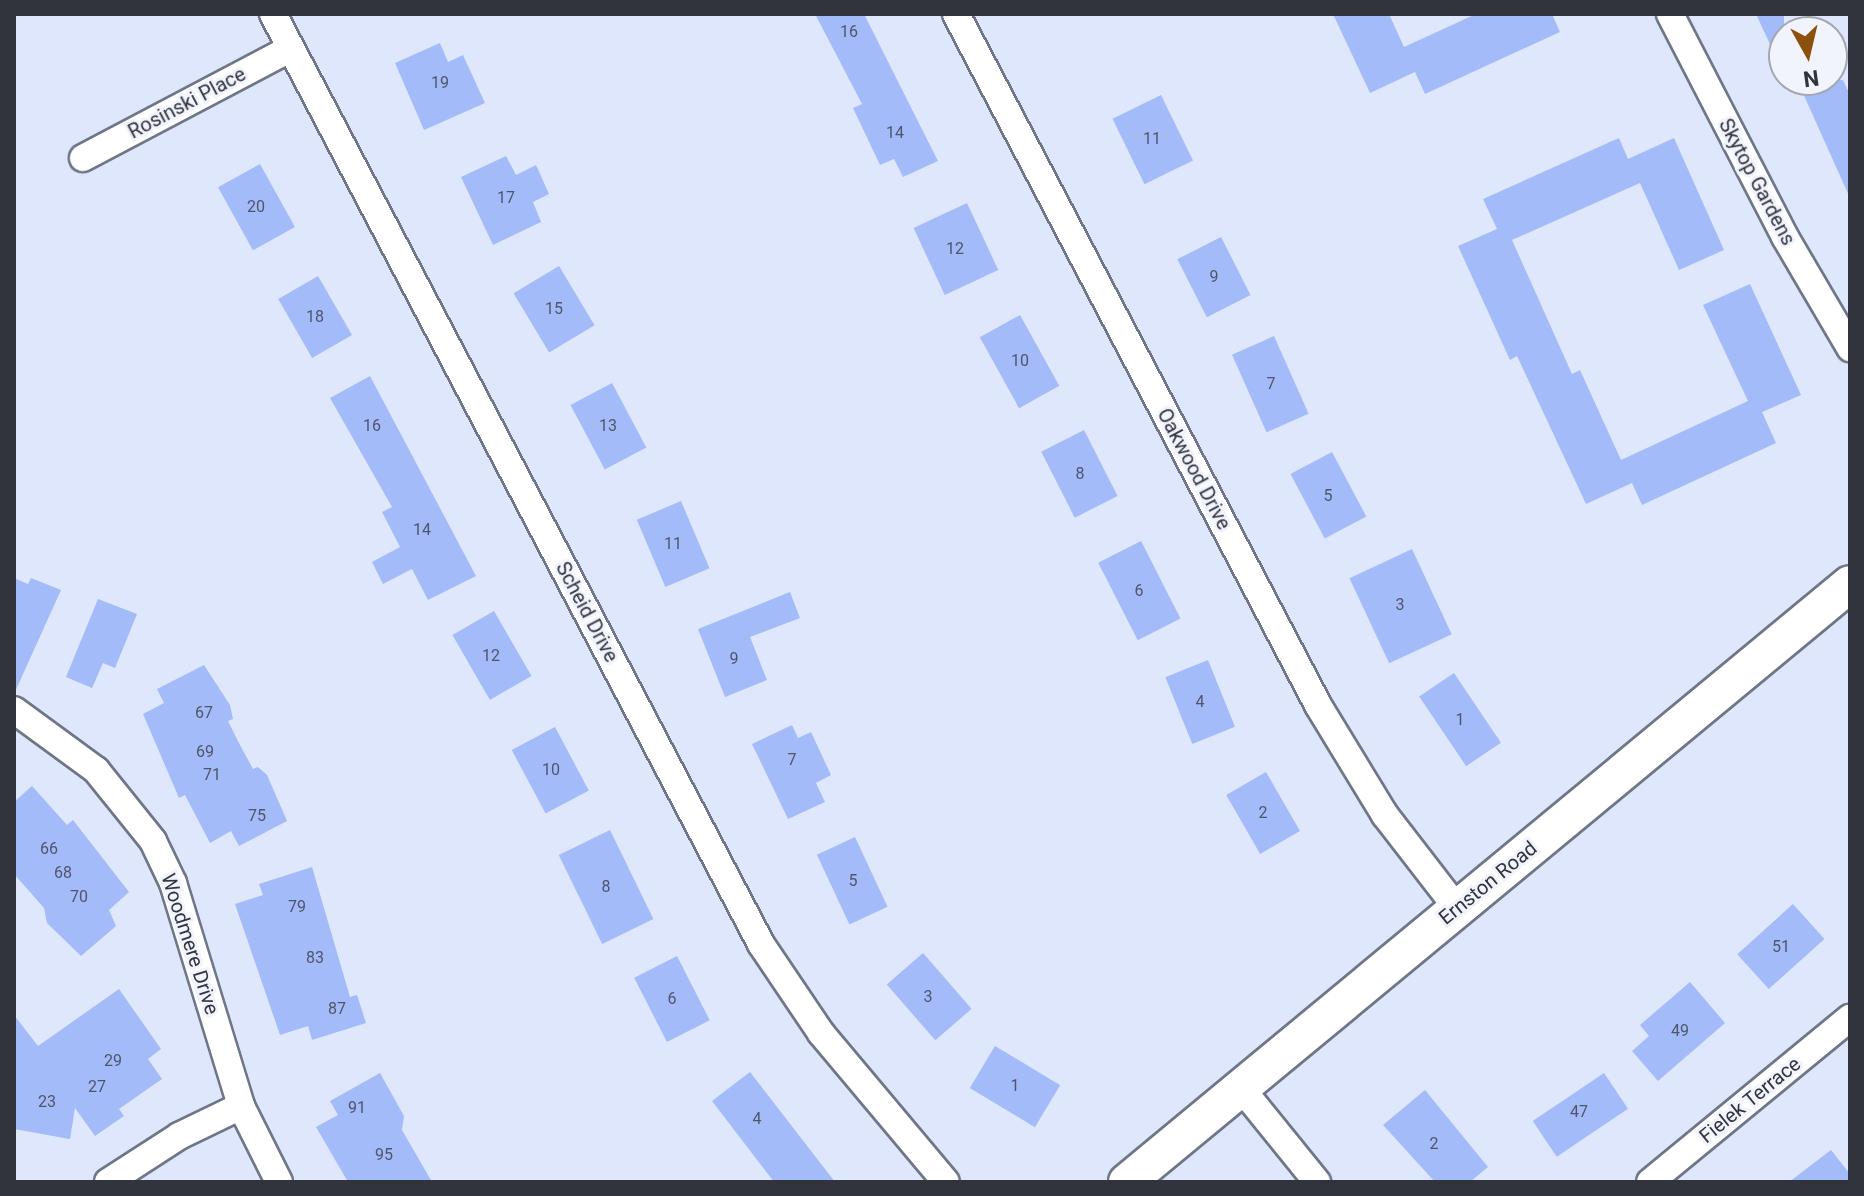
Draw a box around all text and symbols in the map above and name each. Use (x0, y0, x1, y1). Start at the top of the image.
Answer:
north arrow (1768, 16, 1848, 96)
house number: 16 (840, 22, 858, 42)
street label: Rosinski Place (124, 62, 250, 144)
text: N (1802, 65, 1821, 92)
house number: 19 (431, 73, 449, 93)
street label: Skytop Gardens (1714, 115, 1800, 249)
house number: 14 (886, 123, 904, 143)
house number: 11 (1143, 129, 1161, 149)
house number: 17 (497, 188, 515, 208)
house number: 20 (247, 197, 265, 217)
house number: 12 (946, 239, 964, 259)
house number: 9 (1210, 267, 1218, 287)
house number: 15 (545, 299, 563, 319)
house number: 18 (306, 307, 324, 327)
house number: 10 (1011, 351, 1029, 371)
house number: 7 (1267, 374, 1275, 394)
street label: Oakwood Drive (1152, 404, 1236, 534)
house number: 16 (363, 416, 381, 436)
house number: 13 (599, 416, 617, 436)
house number: 8 (1076, 464, 1084, 484)
house number: 5 (1324, 486, 1332, 506)
house number: 14 (413, 520, 431, 540)
house number: 11 (664, 534, 682, 554)
street label: Scheid Drive (551, 558, 623, 666)
house number: 6 (1135, 581, 1143, 601)
house number: 3 (1396, 595, 1404, 615)
house number: 12 (482, 646, 500, 666)
house number: 9 (730, 649, 738, 669)
house number: 4 (1196, 692, 1204, 712)
house number: 67 (195, 703, 213, 723)
house number: 1 (1456, 710, 1464, 730)
house number: 69 (196, 742, 214, 762)
house number: 7 (788, 750, 796, 770)
house number: 10 (542, 760, 560, 780)
house number: 71 (203, 765, 221, 785)
house number: 2 (1259, 803, 1267, 823)
house number: 75 (248, 806, 266, 826)
street label: Ernston Road (1434, 836, 1542, 930)
house number: 66 (40, 839, 58, 859)
house number: 68 (54, 863, 72, 883)
street label: Woodmere Drive (156, 870, 224, 1018)
house number: 5 (849, 871, 857, 891)
house number: 8 (602, 877, 610, 897)
house number: 70 (70, 887, 88, 907)
house number: 79 (288, 897, 306, 917)
house number: 51 (1772, 937, 1790, 957)
house number: 83 (306, 948, 324, 968)
house number: 3 (924, 987, 932, 1007)
house number: 6 (668, 989, 676, 1009)
house number: 87 (328, 999, 346, 1019)
house number: 49 (1671, 1021, 1689, 1041)
house number: 29 (104, 1051, 122, 1071)
street label: Fielek Terrace (1694, 1052, 1806, 1148)
house number: 1 (1011, 1076, 1019, 1096)
house number: 27 (88, 1077, 106, 1097)
house number: 23 (38, 1092, 56, 1112)
house number: 91 (348, 1098, 366, 1118)
house number: 47 (1570, 1102, 1588, 1122)
house number: 4 (753, 1109, 761, 1129)
house number: 2 (1430, 1134, 1438, 1154)
house number: 95 (375, 1145, 393, 1165)

